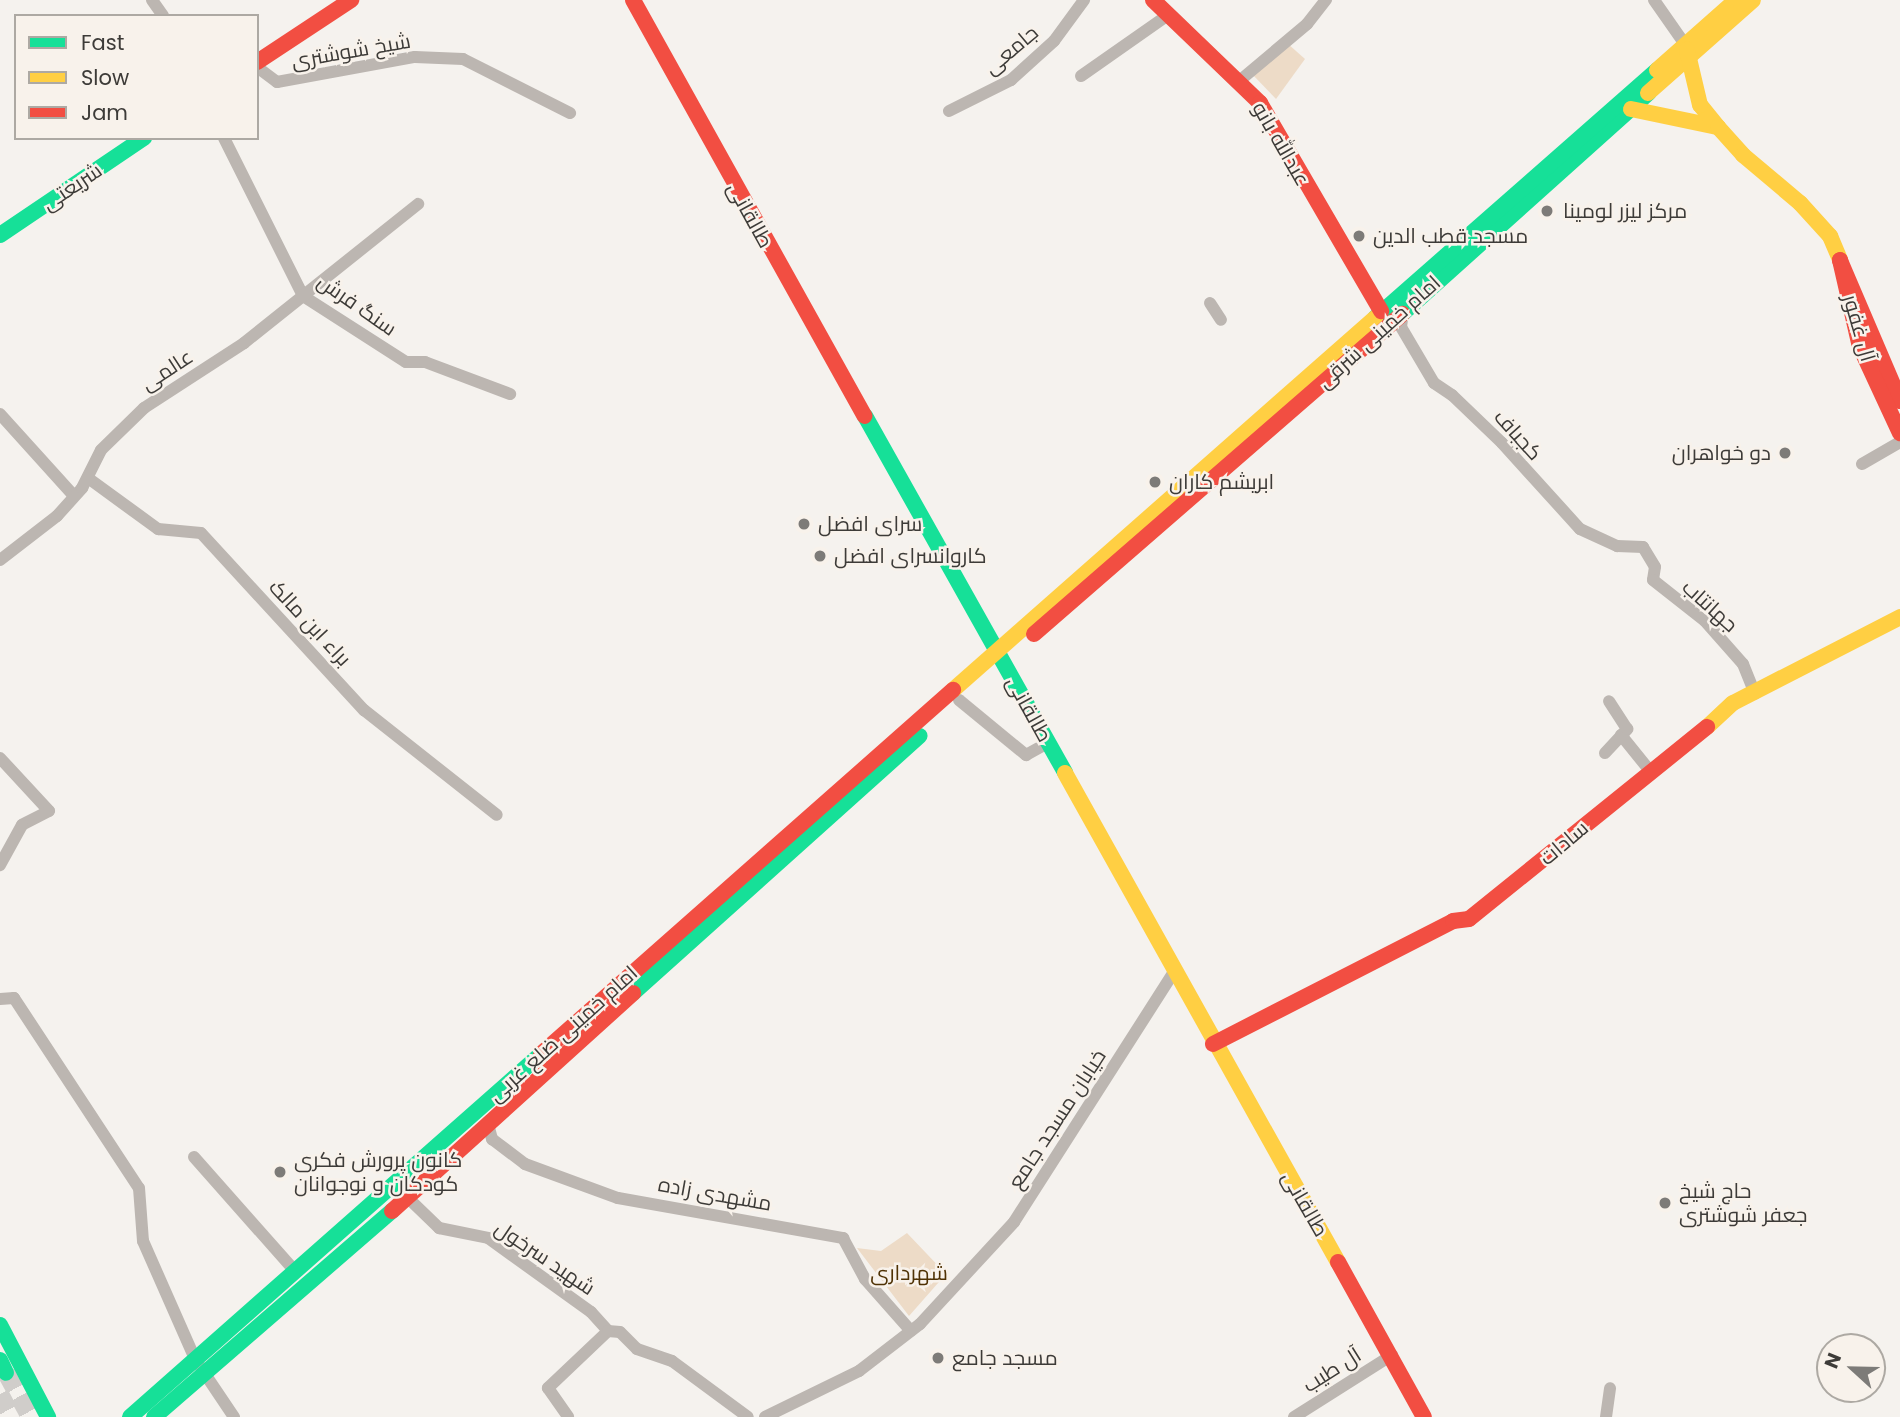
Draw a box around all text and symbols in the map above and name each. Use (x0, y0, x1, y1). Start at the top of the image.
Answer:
legend (14, 14, 259, 140)
street label: جامعی (979, 20, 1043, 80)
text: Fast (81, 28, 124, 57)
street label: شیخ شوشتری (289, 28, 413, 74)
text: Slow (81, 63, 129, 92)
text: Jam (81, 98, 128, 127)
street label: عبدالله بانو (1247, 98, 1315, 190)
street label: شریعتی (37, 158, 107, 216)
street label: طالقانی (722, 178, 778, 252)
place label: مرکز لیزر لومینا (1563, 198, 1687, 224)
marker: مرکز لیزر لومینا (1537, 201, 1557, 221)
place label: مسجد قطب الدین (1373, 223, 1528, 249)
marker: مسجد قطب الدین (1351, 228, 1367, 244)
street label: سنگ فرش (313, 269, 401, 341)
street label: امام خمینی شرقی (1312, 270, 1446, 394)
street label: آل غفور (1837, 291, 1881, 365)
street label: عالمی (136, 344, 198, 396)
street label: کجباف (1489, 404, 1547, 466)
place label: دو خواهران (1672, 440, 1771, 466)
marker: دو خواهران (1777, 445, 1793, 461)
place label: ابریشم کاران (1169, 469, 1274, 495)
marker: ابریشم کاران (1147, 474, 1163, 490)
place label: سرای افضل (818, 511, 922, 537)
marker: سرای افضل (796, 516, 812, 532)
place label: کاروانسرای افضل (834, 543, 987, 569)
marker: کاروانسرای افضل (812, 548, 828, 564)
street label: جهانتاب (1677, 574, 1743, 638)
street label: براء ابن مالک (264, 575, 356, 671)
street label: طالقانی (1001, 672, 1057, 746)
street label: سادات (1534, 815, 1594, 871)
street label: امام خمینی ضلع غربی (483, 960, 643, 1108)
street label: خیابان مسجد جامع (1003, 1045, 1111, 1193)
place label: کانون پرورش فکری کودکان و نوجوانان (294, 1147, 462, 1197)
marker: کانون پرورش فکری کودکان و نوجوانان (272, 1164, 288, 1180)
street label: طالقانی (1276, 1167, 1334, 1241)
street label: مشهدی زاده (656, 1172, 774, 1216)
place label: حاج شیخ جعفر شوشتری (1679, 1178, 1807, 1228)
marker: حاج شیخ جعفر شوشتری (1657, 1195, 1673, 1211)
street label: شهید سرخول (490, 1215, 600, 1301)
park label: شهرداری (870, 1260, 948, 1286)
north arrow (1816, 1333, 1886, 1403)
street label: آل طیب (1298, 1342, 1366, 1398)
place label: مسجد جامع (952, 1345, 1058, 1371)
text: N (1818, 1349, 1848, 1372)
marker: مسجد جامع (930, 1350, 946, 1366)

